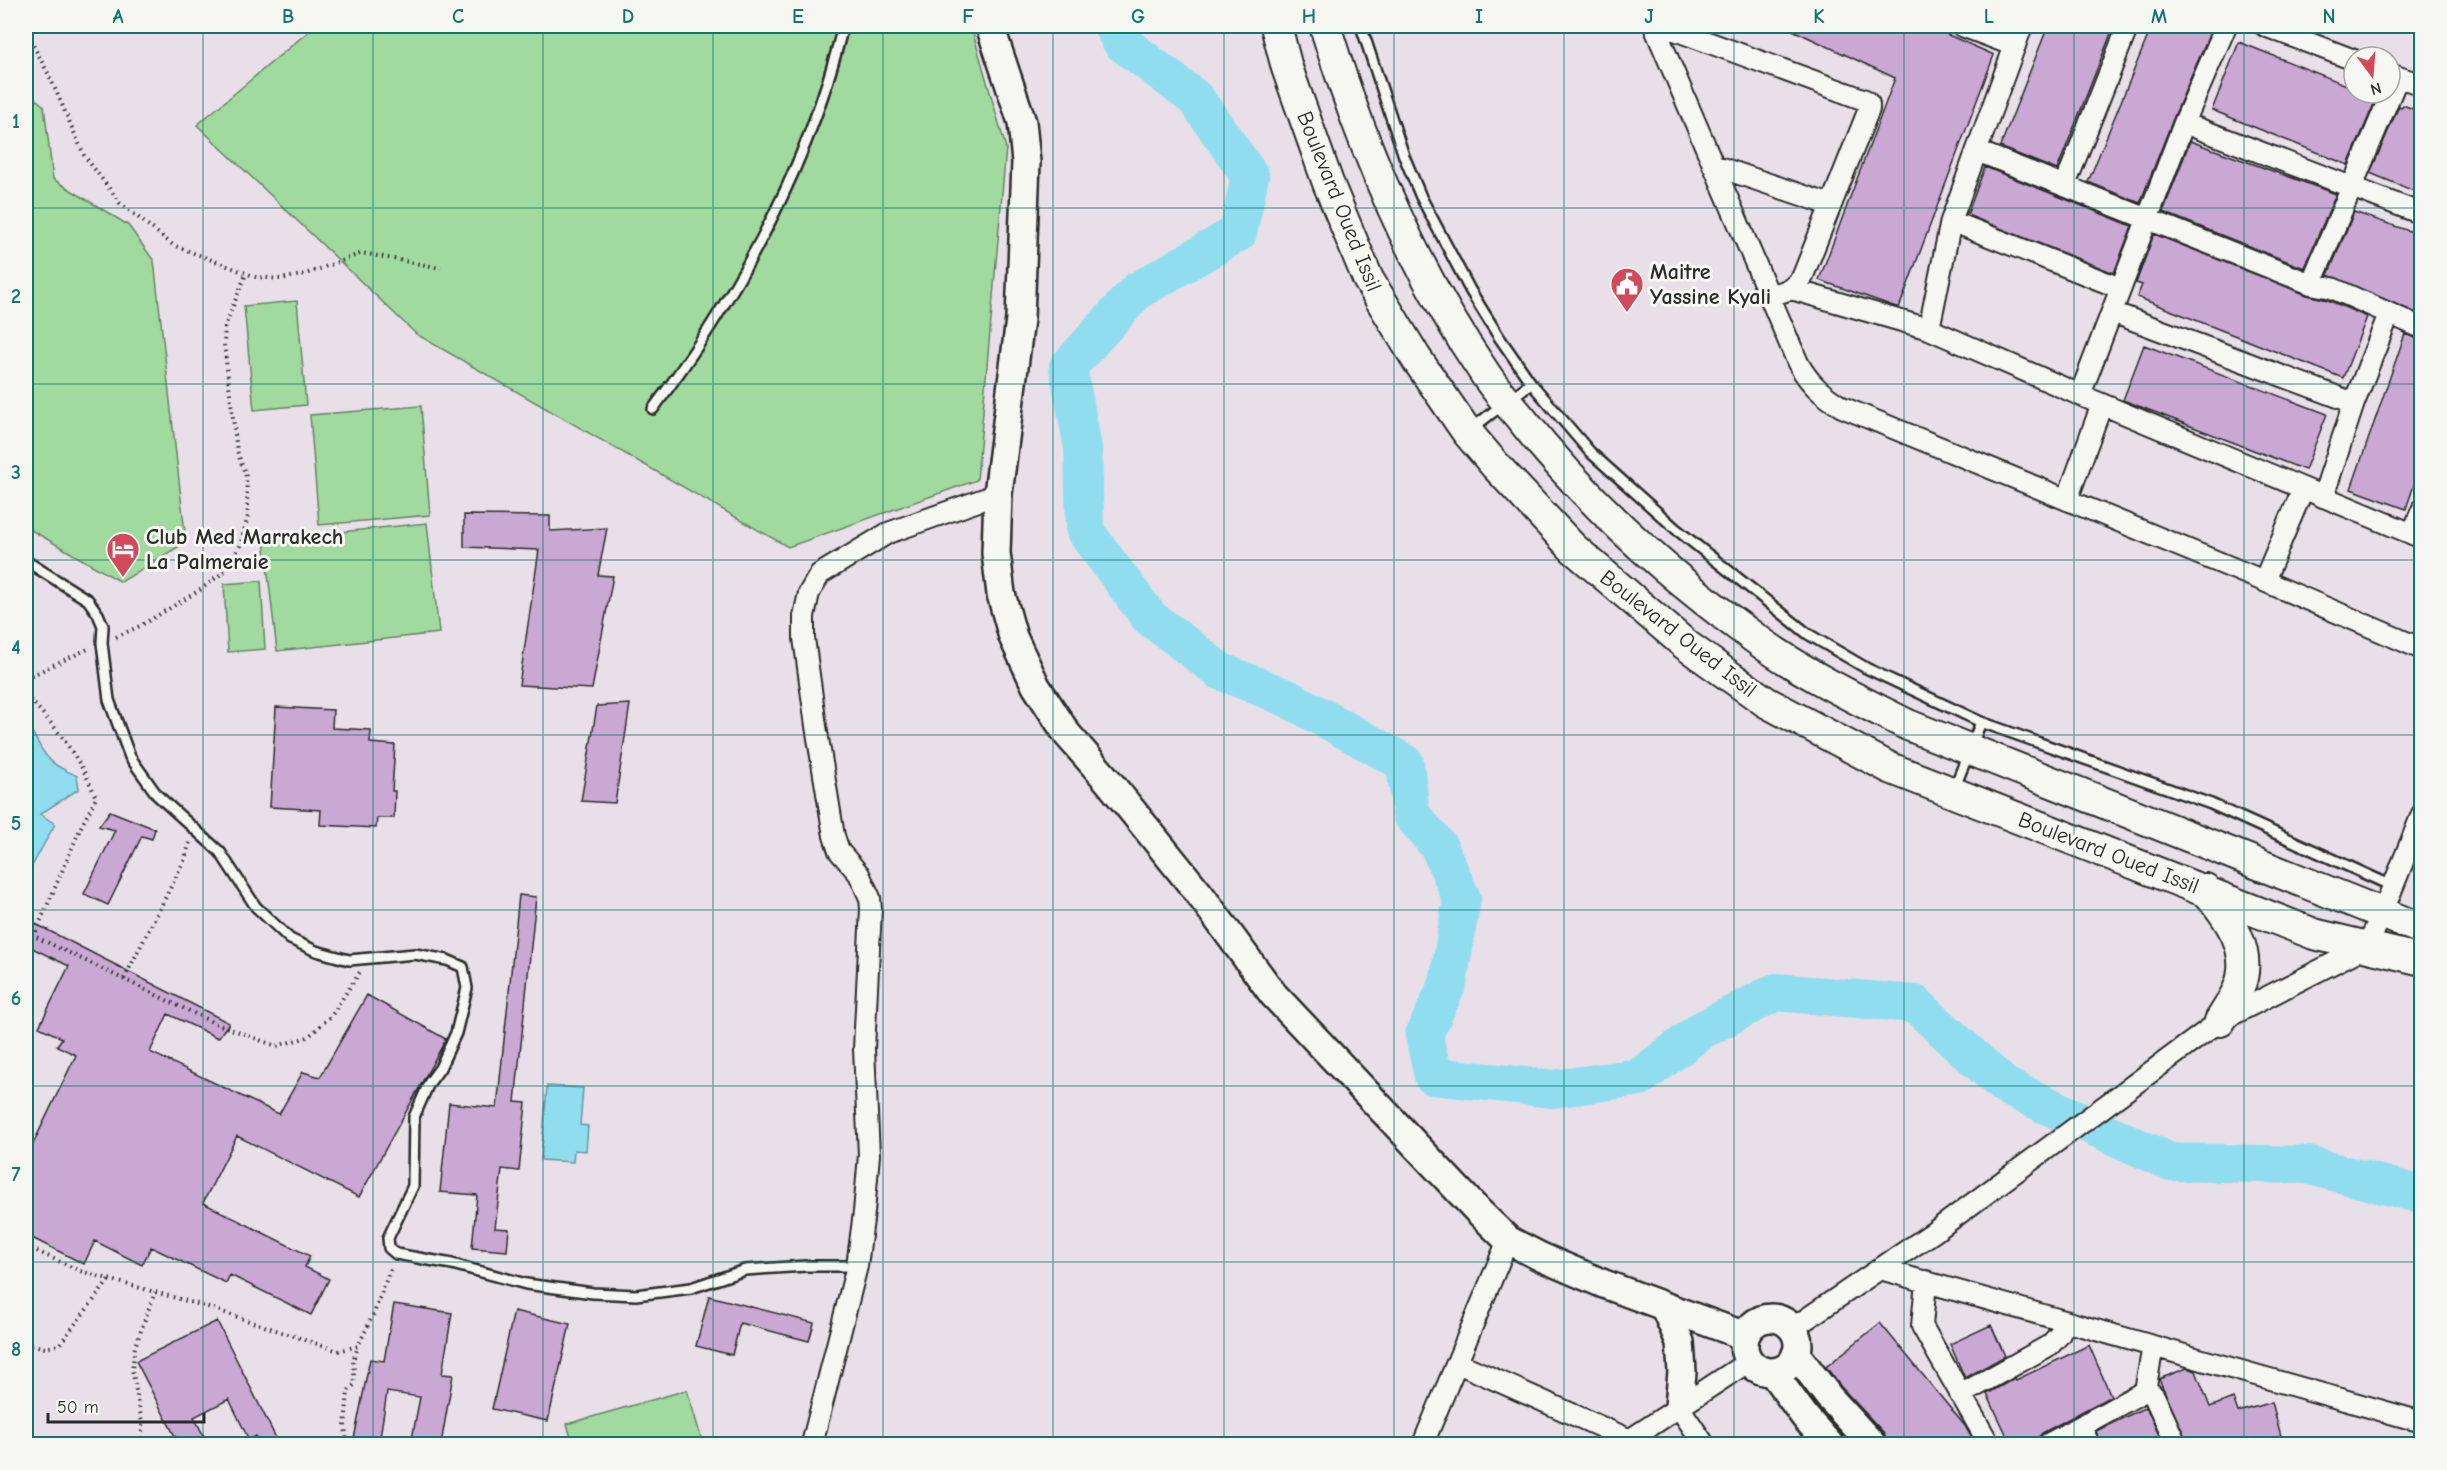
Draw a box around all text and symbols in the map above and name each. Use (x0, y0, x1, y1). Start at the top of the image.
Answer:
text: A (112, 5, 124, 28)
text: B (282, 5, 294, 28)
text: C (452, 5, 464, 28)
text: D (622, 5, 634, 28)
text: E (792, 5, 804, 28)
text: F (962, 5, 974, 28)
text: G (1131, 5, 1145, 28)
text: H (1302, 5, 1316, 28)
text: I (1475, 5, 1483, 28)
text: J (1644, 5, 1654, 28)
text: K (1813, 5, 1825, 28)
text: L (1984, 5, 1994, 28)
text: M (2151, 5, 2167, 28)
text: N (2322, 5, 2336, 28)
north arrow (2342, 45, 2402, 105)
text: N (2368, 78, 2383, 99)
street label: Boulevard Oued Issil (1291, 108, 1387, 295)
text: 1 (12, 110, 20, 133)
place label: Maitre Yassine Kyali (1650, 259, 1771, 310)
public building icon: Maitre Yassine Kyali (1609, 266, 1645, 313)
text: 2 (11, 285, 21, 308)
text: 3 (11, 461, 21, 484)
place label: Club Med Marrakech La Palmeraie (146, 524, 343, 575)
hotel icon: Club Med Marrakech La Palmeraie (105, 531, 141, 578)
street label: Boulevard Oued Issil (1595, 565, 1762, 703)
text: 4 (11, 636, 21, 659)
street label: Boulevard Oued Issil (2014, 806, 2203, 899)
text: 5 (11, 812, 21, 835)
text: 6 (11, 987, 21, 1010)
text: 7 (12, 1163, 21, 1186)
text: 8 (11, 1338, 21, 1361)
scale bar (48, 1386, 204, 1424)
text: 50 m (57, 1397, 99, 1418)

